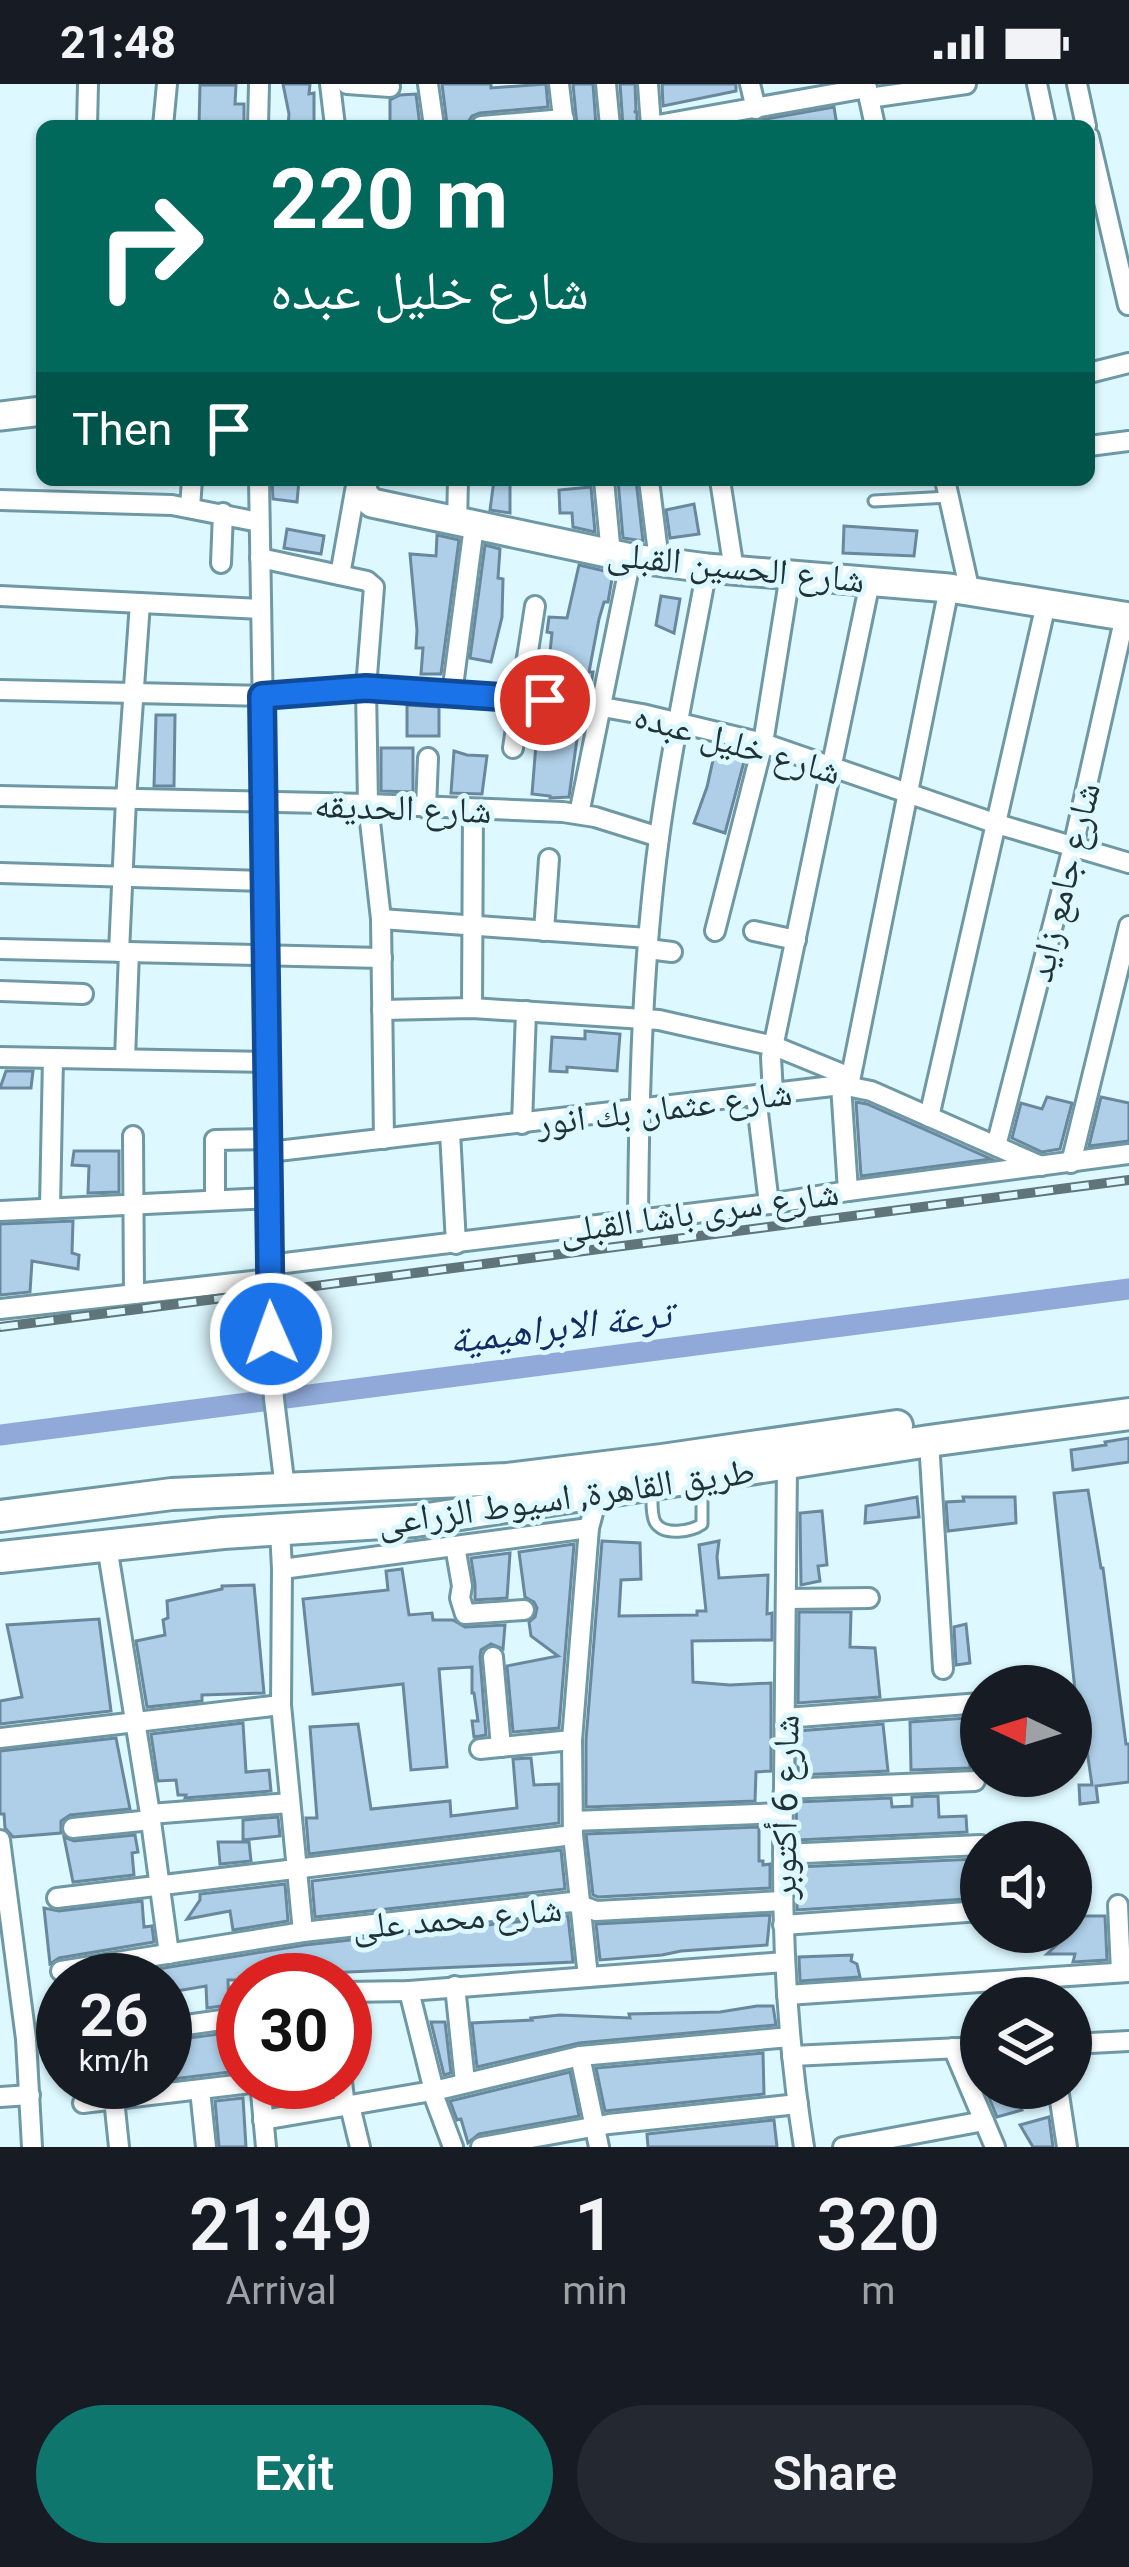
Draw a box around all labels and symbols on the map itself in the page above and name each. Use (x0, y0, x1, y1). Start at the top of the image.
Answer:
street label: شارع الحسين القبلى (605, 533, 867, 602)
pin (494, 649, 596, 751)
street label: شارع خليل عبده (629, 694, 846, 794)
street label: شارع جامع زايد (1019, 778, 1110, 986)
street label: شارع الحديقه (314, 784, 492, 833)
street label: شارع عثمان بك انور (533, 1071, 794, 1146)
street label: شارع سرى باشا القبلى (557, 1172, 842, 1253)
position arrow (208, 1271, 334, 1397)
water label: ترعة الابراهيمية (447, 1290, 681, 1363)
street label: طريق القاهرة, اسيوط الزراعى (375, 1450, 757, 1544)
north arrow (960, 1665, 1092, 1797)
street label: شارع 6 أكتوبر (762, 1715, 809, 1901)
street label: شارع محمد على (350, 1888, 564, 1949)
speed limit sign: 30 (216, 1953, 372, 2109)

